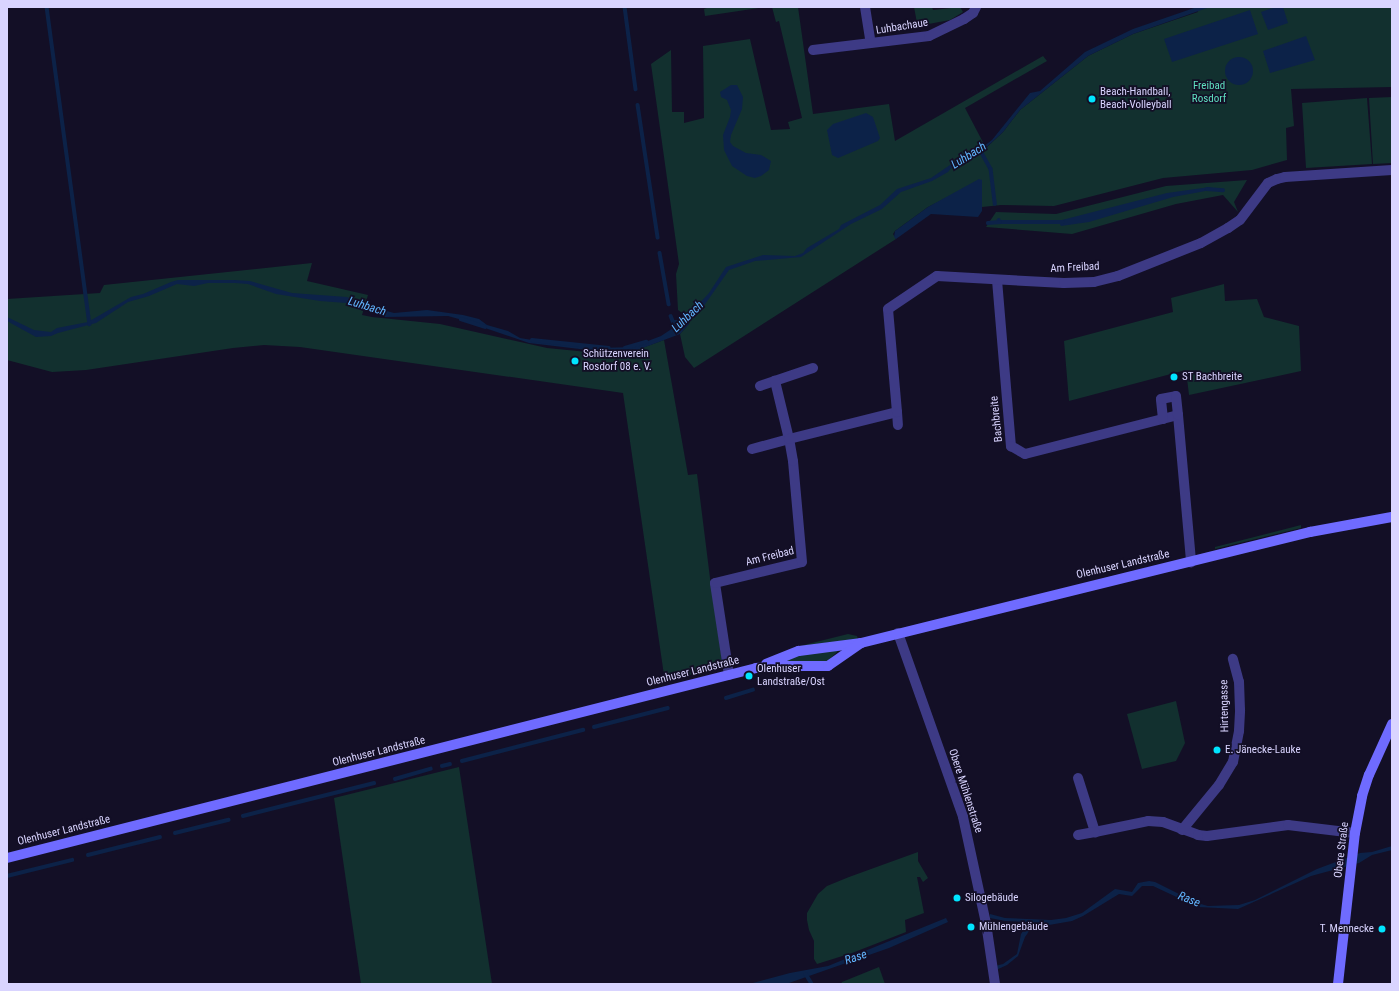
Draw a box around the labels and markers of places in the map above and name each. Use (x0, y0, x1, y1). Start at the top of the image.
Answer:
place label: Beach-Handball, Beach-Volleyball (1100, 86, 1171, 112)
marker: Beach-Handball, Beach-Volleyball (1087, 94, 1097, 104)
place label: Schützenverein Rosdorf 08 e. V. (583, 348, 652, 374)
marker: Schützenverein Rosdorf 08 e. V. (570, 356, 580, 366)
place label: ST Bachbreite (1182, 370, 1242, 384)
marker: ST Bachbreite (1169, 372, 1179, 382)
place label: Olenhuser Landstraße/Ost (757, 663, 825, 689)
marker: Olenhuser Landstraße/Ost (744, 671, 754, 681)
place label: E. Jänecke-Lauke (1225, 743, 1301, 757)
marker: E. Jänecke-Lauke (1212, 745, 1222, 755)
place label: Silogebäude (965, 891, 1018, 905)
marker: Silogebäude (952, 893, 962, 903)
place label: Mühlengebäude (979, 920, 1048, 934)
marker: Mühlengebäude (966, 922, 976, 932)
place label: T. Mennecke (1320, 922, 1374, 936)
marker: T. Mennecke (1377, 924, 1387, 934)

